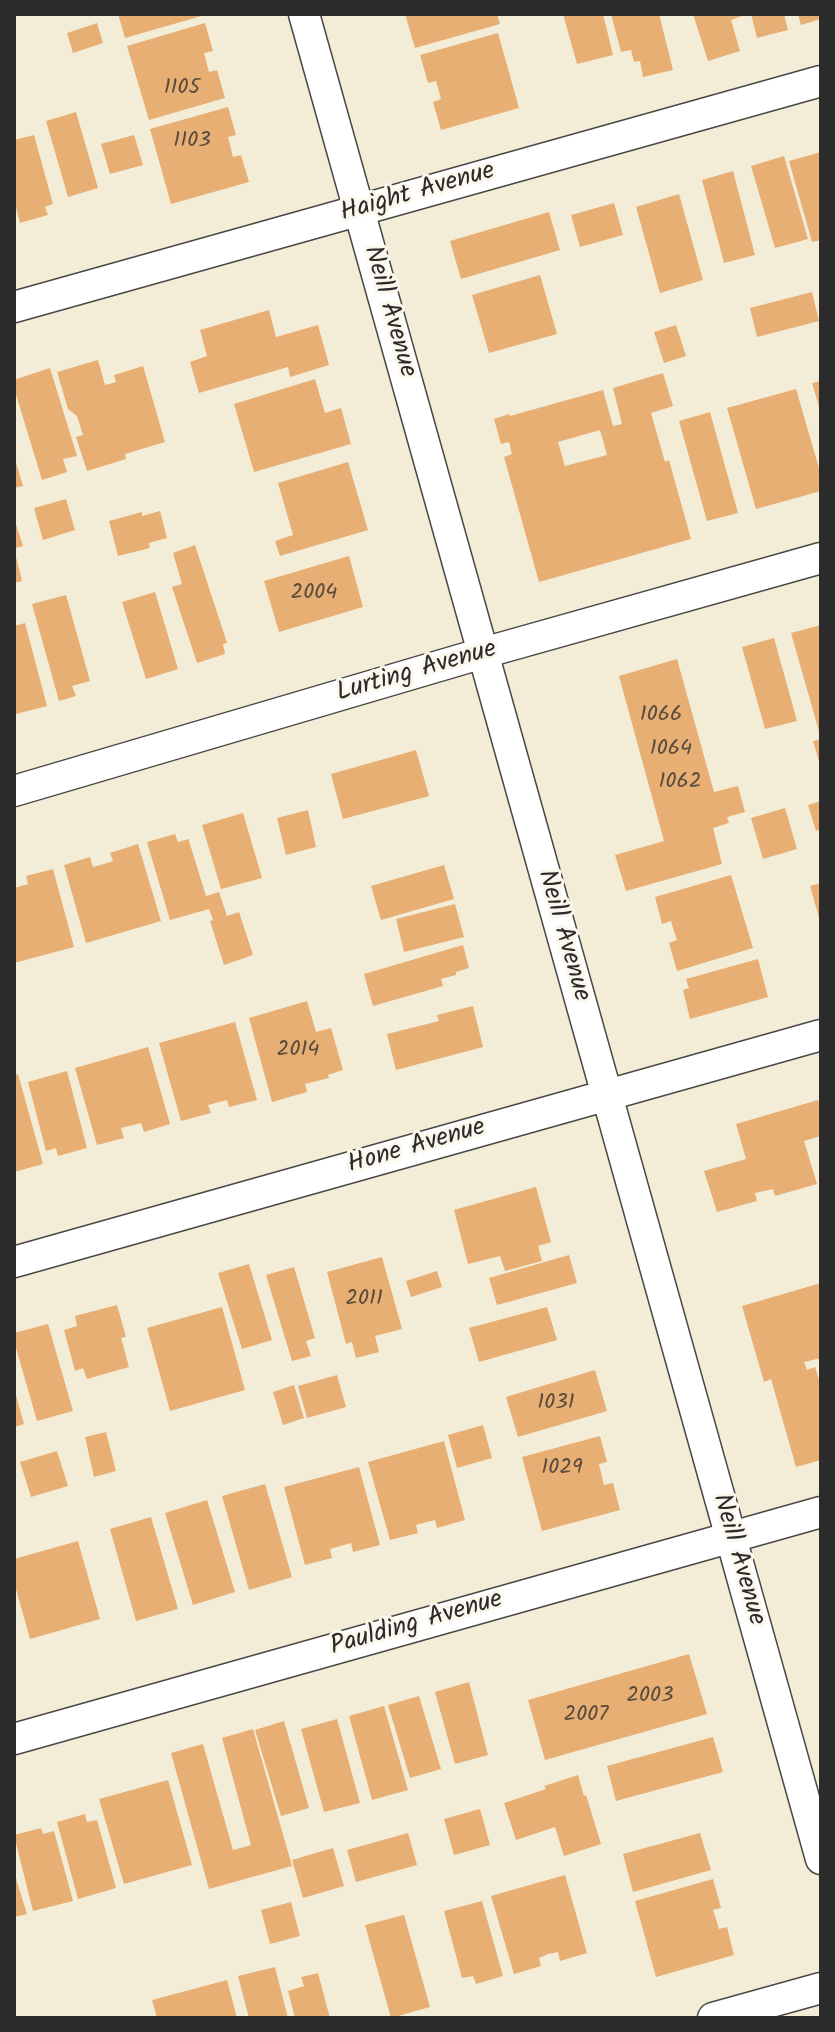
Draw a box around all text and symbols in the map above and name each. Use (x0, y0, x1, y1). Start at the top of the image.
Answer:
house number: 1105 (164, 76, 200, 102)
house number: 1103 (173, 129, 211, 155)
street label: Haight Avenue (337, 157, 499, 231)
street label: Neill Avenue (354, 243, 422, 381)
house number: 2004 (291, 581, 337, 607)
street label: Lurting Avenue (334, 635, 500, 711)
house number: 1066 (640, 703, 682, 729)
house number: 1064 (650, 737, 692, 763)
house number: 1062 (659, 770, 701, 796)
street label: Neill Avenue (528, 867, 596, 1005)
house number: 2014 (277, 1038, 319, 1064)
street label: Hone Avenue (345, 1113, 489, 1183)
house number: 2011 (345, 1287, 383, 1313)
house number: 1031 (537, 1391, 575, 1417)
house number: 1029 (541, 1456, 583, 1482)
street label: Neill Avenue (703, 1491, 771, 1629)
street label: Paulding Avenue (327, 1586, 507, 1664)
house number: 2003 (626, 1684, 674, 1710)
house number: 2007 (564, 1703, 608, 1729)

